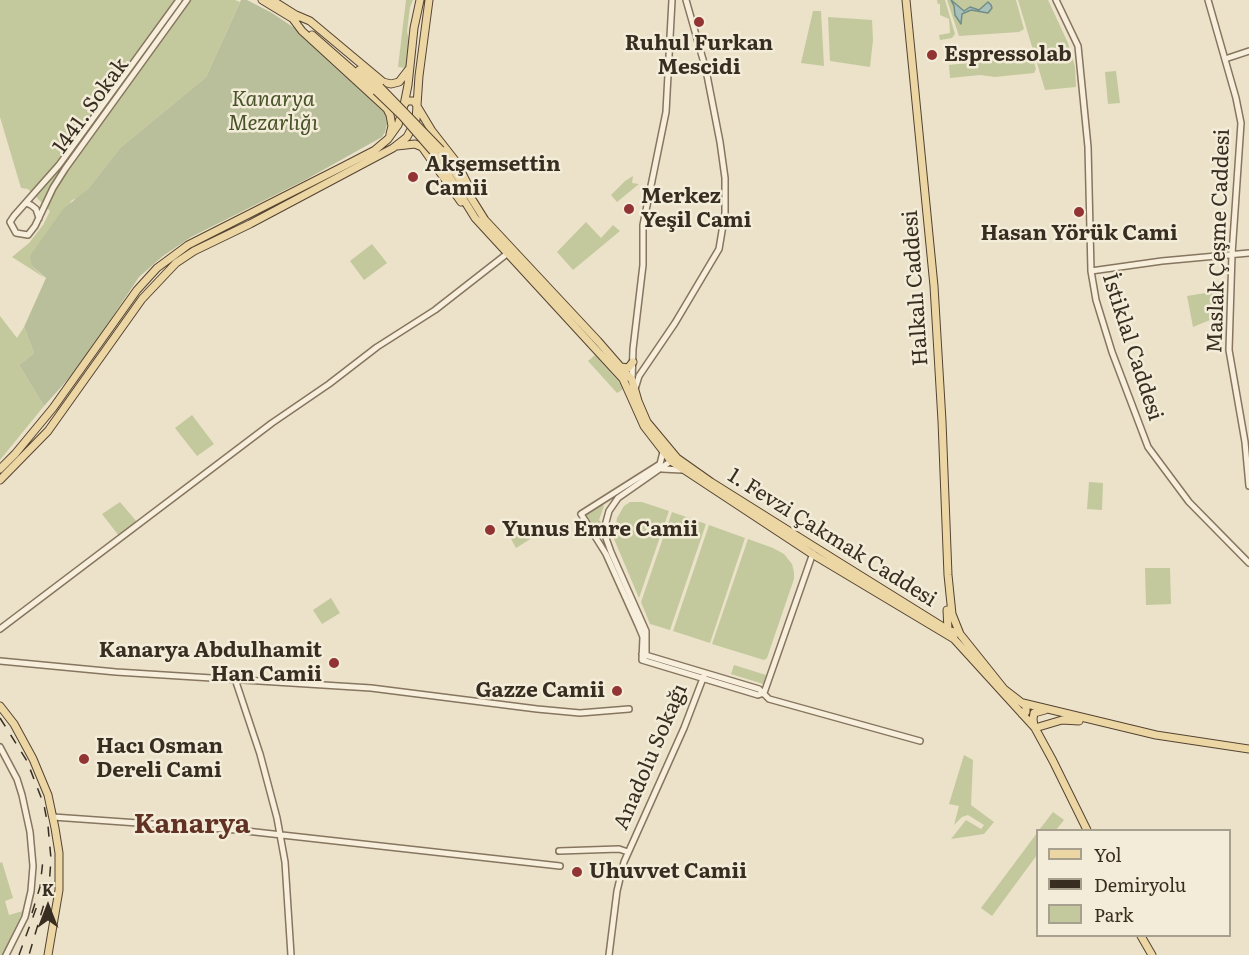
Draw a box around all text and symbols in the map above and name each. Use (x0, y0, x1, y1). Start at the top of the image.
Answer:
marker: Ruhul Furkan Mescidi (692, 15, 706, 29)
place label: Ruhul Furkan Mescidi (625, 31, 773, 81)
place label: Espressolab (944, 42, 1072, 68)
marker: Espressolab (925, 48, 939, 62)
street label: 1441. Sokak (48, 53, 134, 159)
park label: Kanarya Mezarlığı (228, 87, 318, 137)
street label: Maslak Çeşme Caddesi (1202, 128, 1236, 354)
place label: Akşemsettin Camii (425, 152, 561, 202)
marker: Akşemsettin Camii (406, 170, 420, 184)
place label: Merkez Yeşil Cami (641, 184, 751, 234)
marker: Merkez Yeşil Cami (622, 202, 636, 216)
marker: Hasan Yörük Cami (1072, 205, 1086, 219)
street label: Halkalı Caddesi (898, 209, 934, 367)
place label: Hasan Yörük Cami (980, 221, 1178, 247)
street label: İstiklal Caddesi (1096, 270, 1168, 424)
street label: 1. Fevzi Çakmak Caddesi (723, 463, 941, 613)
place label: Yunus Emre Camii (502, 517, 698, 543)
marker: Yunus Emre Camii (483, 523, 497, 537)
place label: Kanarya Abdulhamit Han Camii (99, 638, 322, 688)
marker: Kanarya Abdulhamit Han Camii (327, 656, 341, 670)
place label: Gazze Camii (475, 678, 605, 704)
street label: Anadolu Sokağı (609, 680, 693, 834)
marker: Gazze Camii (610, 684, 624, 698)
place label: Hacı Osman Dereli Cami (96, 734, 223, 784)
marker: Hacı Osman Dereli Cami (77, 752, 91, 766)
district label: Kanarya (134, 809, 250, 841)
legend (1036, 829, 1231, 937)
text: Yol (1094, 841, 1122, 868)
place label: Uhuvvet Camii (589, 859, 747, 885)
marker: Uhuvvet Camii (570, 865, 584, 879)
text: Demiryolu (1094, 871, 1186, 898)
north arrow (18, 877, 78, 937)
text: K (42, 877, 54, 901)
text: Park (1094, 901, 1133, 928)

